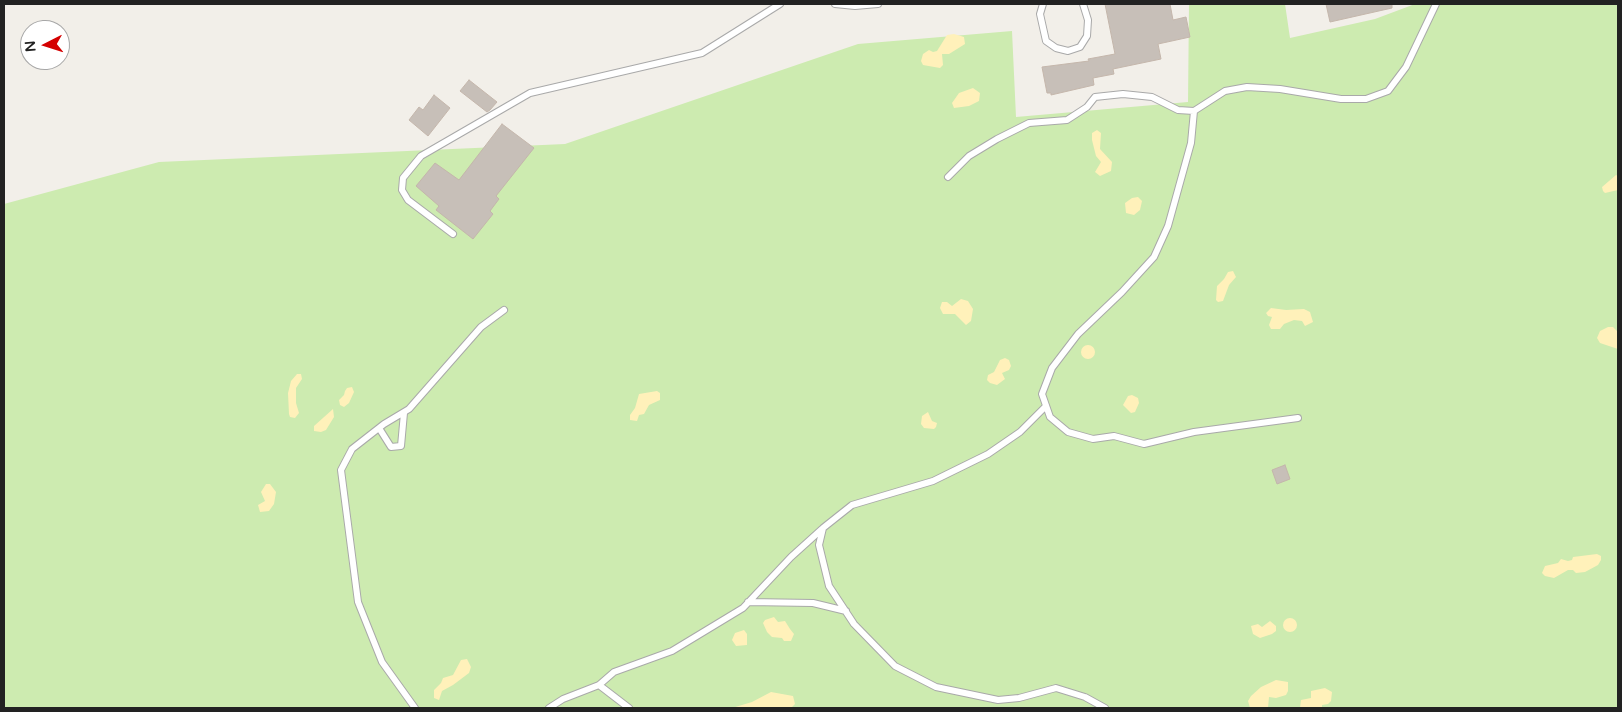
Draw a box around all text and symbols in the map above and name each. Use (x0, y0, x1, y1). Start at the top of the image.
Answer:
north arrow (20, 20, 70, 70)
text: N (22, 40, 40, 53)

